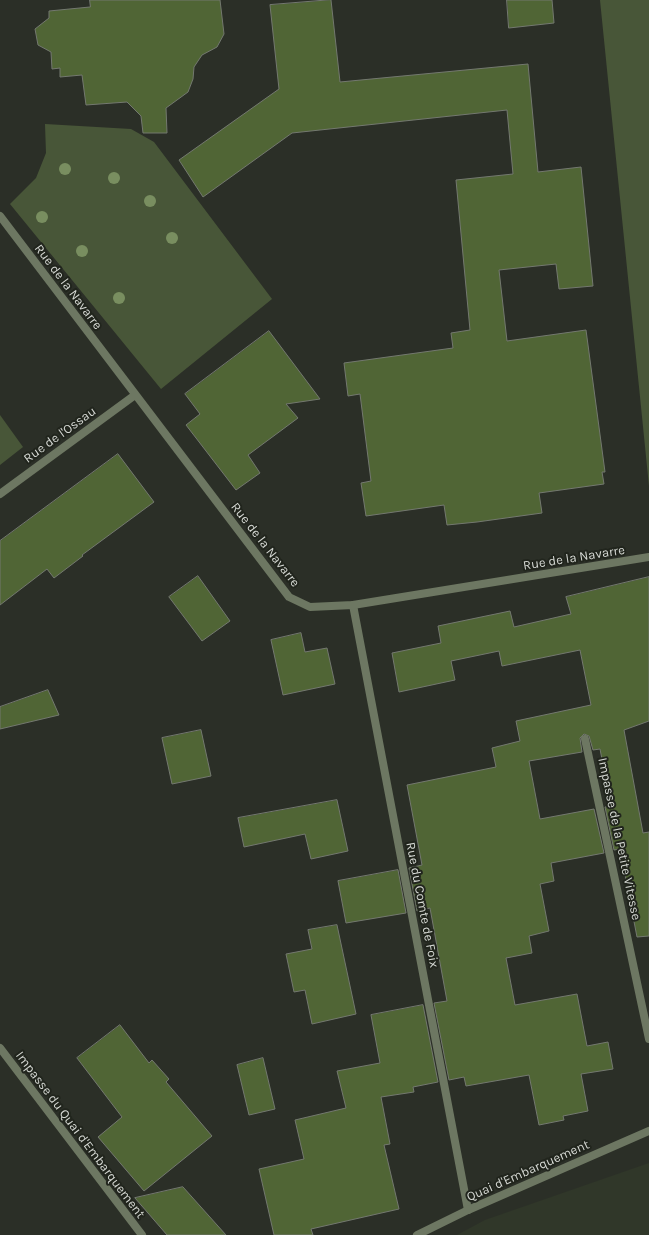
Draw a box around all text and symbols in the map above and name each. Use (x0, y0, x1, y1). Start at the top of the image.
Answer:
street label: Rue de la Navarre (31, 241, 105, 333)
street label: Rue de l'Ossau (21, 404, 99, 466)
street label: Rue de la Navarre (227, 500, 303, 590)
street label: Rue de la Navarre (522, 542, 626, 574)
street label: Impasse de la Petite Vitesse (594, 756, 644, 922)
street label: Rue du Comte de Foix (402, 841, 442, 969)
street label: Impasse du Quai d'Embarquement (12, 1048, 148, 1222)
street label: Quai d'Embarquement (464, 1137, 592, 1205)

